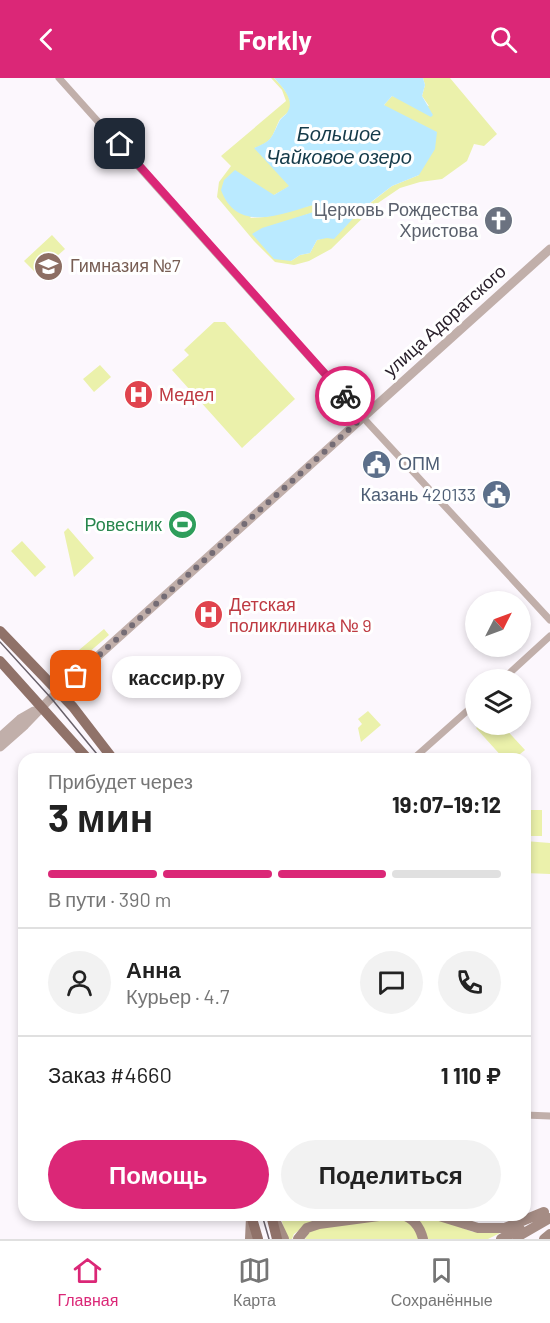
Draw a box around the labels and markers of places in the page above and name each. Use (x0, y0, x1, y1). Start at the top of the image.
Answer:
pin (94, 118, 145, 169)
place label: Церковь Рождества Христова (314, 198, 479, 241)
church icon: Церковь Рождества Христова (483, 204, 515, 236)
school or university icon: Гимназия №7 (33, 250, 65, 282)
place label: Гимназия №7 (70, 254, 181, 276)
hospital icon: Медел (122, 379, 154, 411)
place label: Медел (159, 383, 214, 405)
public building icon: ОПМ (361, 448, 393, 480)
place label: ОПМ (398, 452, 440, 474)
public building icon: Казань 420133 (481, 479, 513, 511)
place label: Казань 420133 (360, 483, 476, 505)
sports icon: Ровесник (167, 509, 199, 541)
place label: Ровесник (85, 513, 162, 535)
place label: Детская поликлиника № 9 (229, 593, 372, 636)
hospital icon: Детская поликлиника № 9 (192, 599, 224, 631)
pin (50, 650, 101, 701)
callout: кассир.ру (112, 655, 241, 697)

